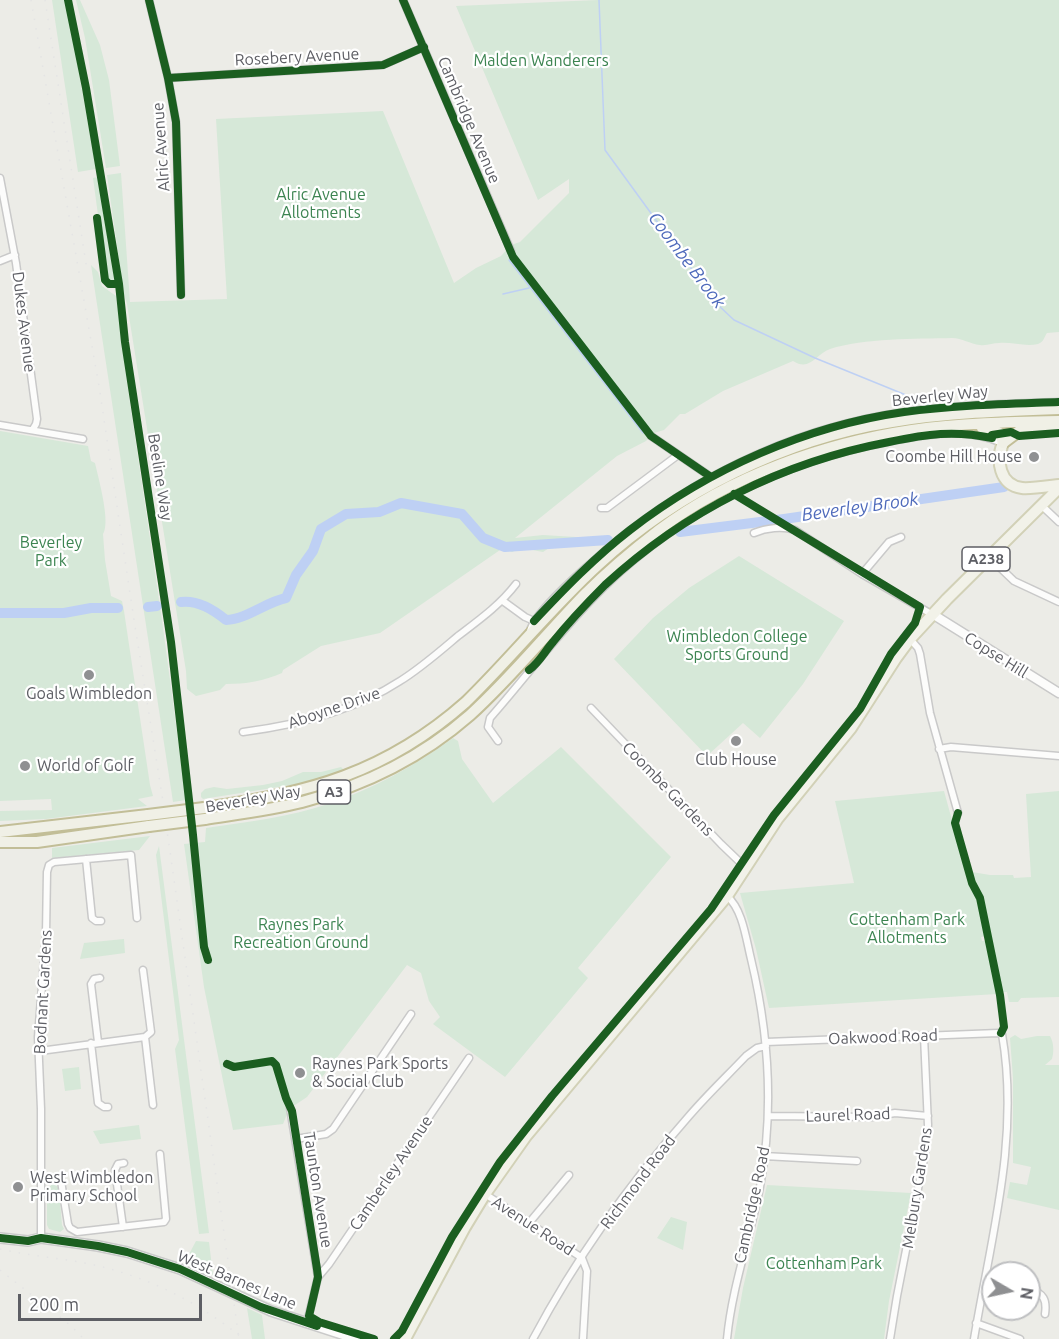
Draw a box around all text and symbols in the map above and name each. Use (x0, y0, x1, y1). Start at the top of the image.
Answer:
street label: Rosebery Avenue (234, 44, 360, 70)
park label: Malden Wanderers (473, 51, 609, 71)
street label: Cambridge Avenue (434, 54, 504, 186)
street label: Alric Avenue (148, 102, 174, 192)
park label: Alric Avenue Allotments (276, 185, 366, 223)
water label: Coombe Brook (644, 208, 730, 312)
street label: Dukes Avenue (8, 270, 40, 374)
street label: Beverley Way (891, 381, 989, 411)
street label: Beeline Way (144, 432, 176, 522)
place label: Coombe Hill House (885, 447, 1022, 467)
marker: Coombe Hill House (1027, 450, 1041, 464)
water label: Beverley Brook (800, 488, 920, 526)
park label: Beverley Park (20, 533, 82, 571)
road number: A238 (962, 547, 1010, 571)
park label: Wimbledon College Sports Ground (666, 627, 808, 665)
street label: Copse Hill (961, 628, 1031, 682)
marker: Goals Wimbledon (82, 668, 96, 682)
street label: Aboyne Drive (285, 683, 383, 733)
place label: Goals Wimbledon (26, 684, 152, 704)
marker: Club House (729, 734, 743, 748)
street label: Coombe Gardens (618, 738, 718, 840)
place label: Club House (695, 750, 777, 770)
place label: World of Golf (37, 756, 134, 776)
marker: World of Golf (18, 759, 32, 773)
road number: A3 (318, 780, 350, 804)
street label: Beverley Way (204, 781, 302, 817)
park label: Cottenham Park Allotments (849, 910, 965, 948)
park label: Raynes Park Recreation Ground (233, 915, 369, 953)
street label: Bodnant Gardens (30, 929, 56, 1055)
street label: Oakwood Road (828, 1025, 938, 1049)
place label: Raynes Park Sports & Social Club (312, 1054, 448, 1092)
marker: Raynes Park Sports & Social Club (293, 1066, 307, 1080)
street label: Laurel Road (805, 1104, 891, 1126)
street label: Camberley Avenue (345, 1112, 437, 1234)
street label: Melbury Gardens (898, 1126, 936, 1250)
street label: Taunton Avenue (299, 1131, 337, 1249)
street label: Richmond Road (596, 1131, 680, 1233)
street label: Cambridge Road (730, 1145, 774, 1265)
place label: West Wimbledon Primary School (30, 1168, 153, 1206)
marker: West Wimbledon Primary School (11, 1180, 25, 1194)
street label: Avenue Road (488, 1192, 578, 1260)
street label: West Barnes Lane (174, 1246, 300, 1314)
park label: Cottenham Park (766, 1254, 882, 1274)
north arrow (981, 1261, 1041, 1321)
scale bar (21, 1282, 206, 1320)
text: N (1017, 1286, 1037, 1301)
text: 200 m (29, 1294, 79, 1314)

